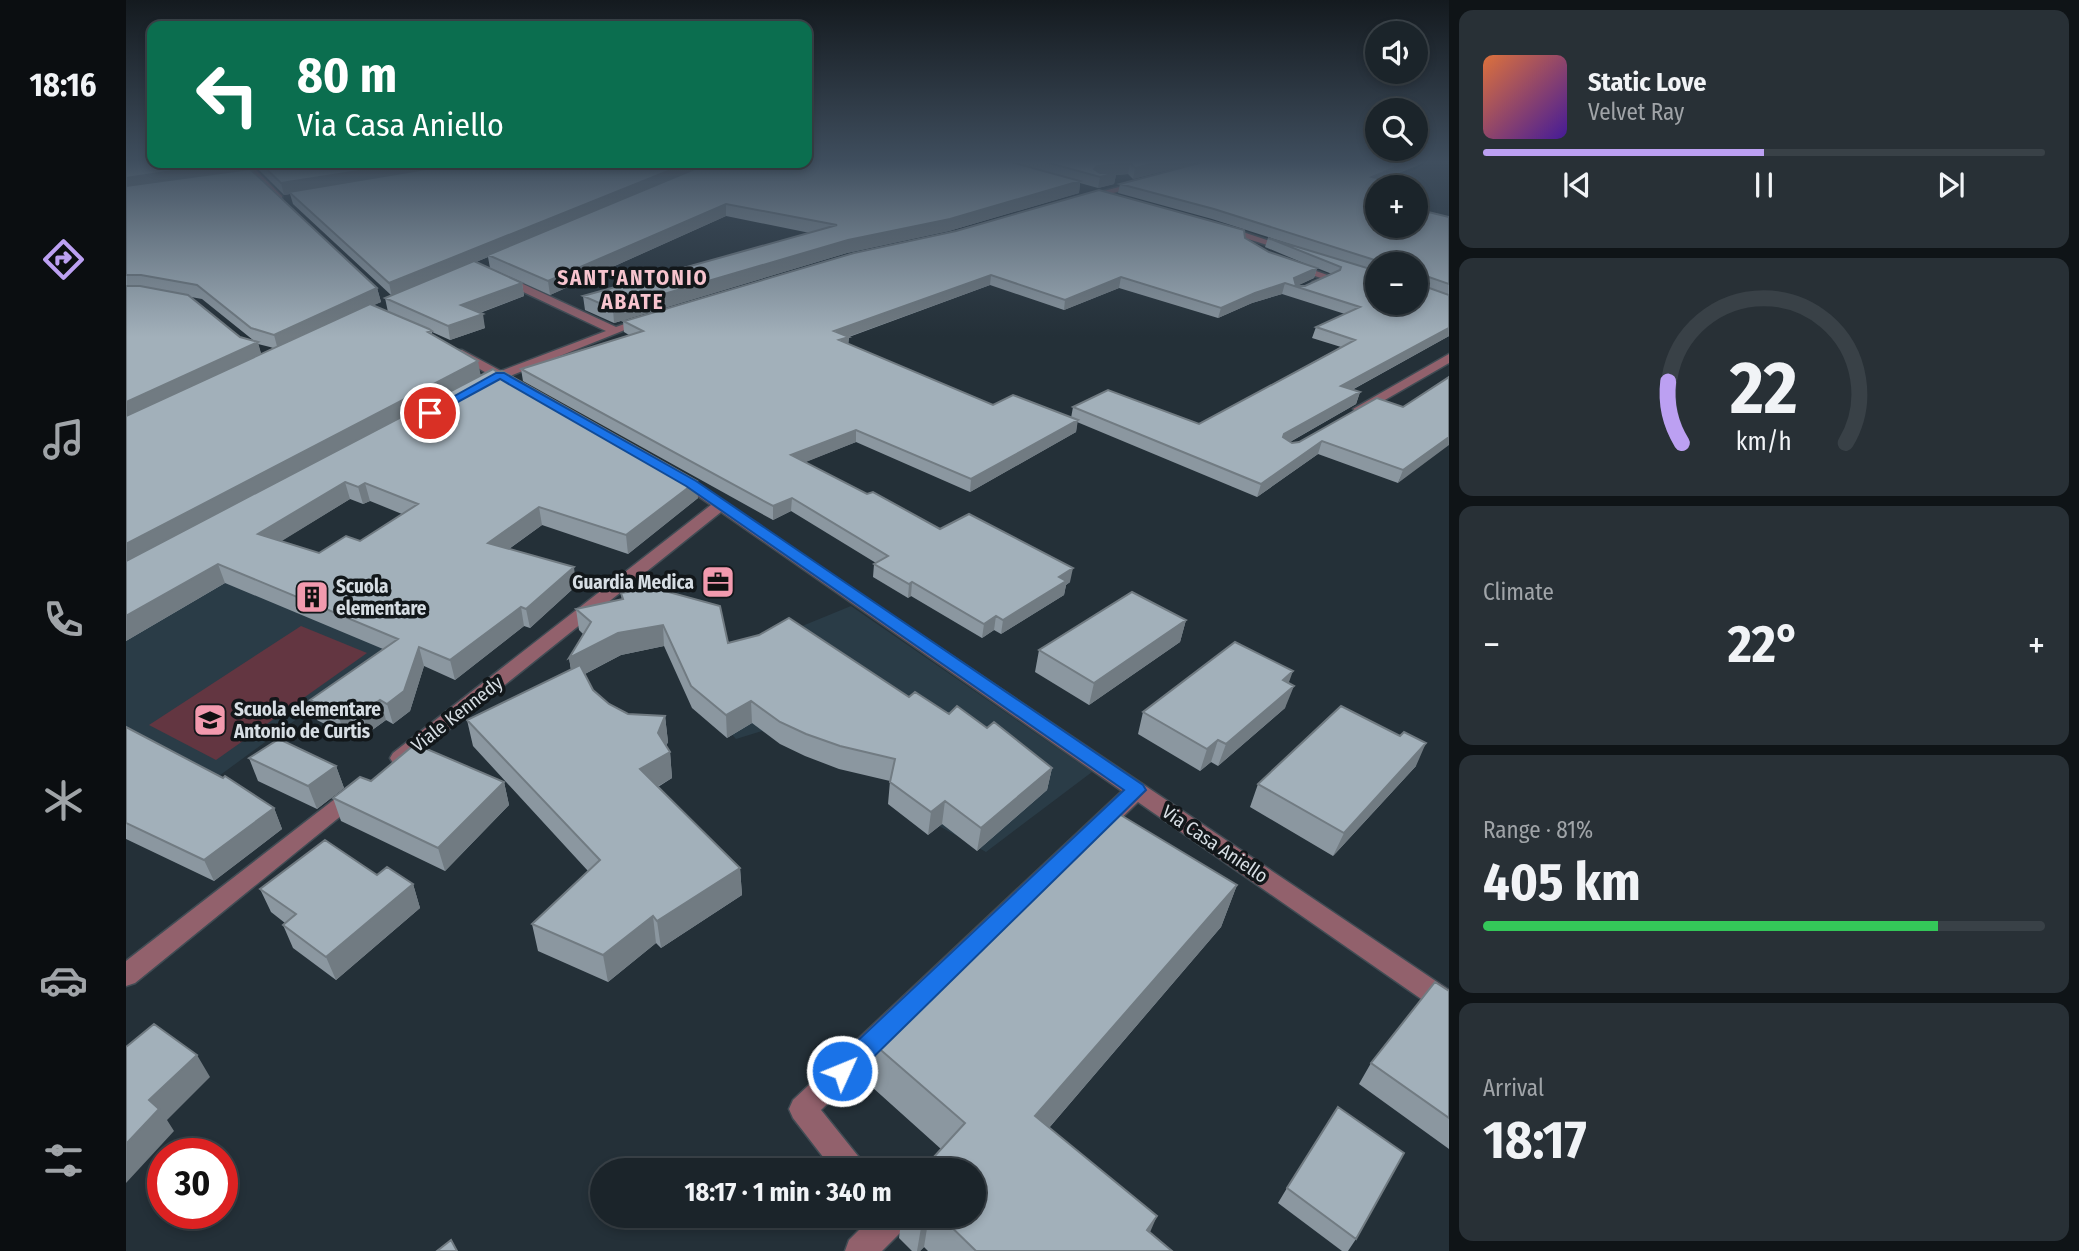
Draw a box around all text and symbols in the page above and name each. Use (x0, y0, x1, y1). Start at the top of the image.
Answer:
map controls (1365, 21, 1428, 315)
button: sound (1365, 21, 1428, 84)
text: 80 m (297, 46, 397, 105)
icon: left (182, 49, 273, 140)
text: 18:16 (30, 66, 96, 104)
text: Static Love (1588, 67, 1706, 98)
button: search (1365, 98, 1428, 161)
text: Velvet Ray (1588, 98, 1684, 126)
text: Via Casa Aniello (297, 106, 504, 144)
icon: previous (1558, 166, 1596, 204)
icon: pause (1745, 166, 1783, 204)
icon: next (1932, 166, 1970, 204)
button: + (1365, 175, 1428, 238)
icon: directions (39, 235, 88, 284)
button: − (1365, 252, 1428, 315)
district label: SANT'ANTONIO ABATE (557, 265, 709, 315)
text: 22 (1729, 346, 1798, 433)
pin (400, 383, 460, 443)
icon: arrive (411, 394, 449, 432)
icon: music (39, 415, 88, 464)
text: km/h (1736, 427, 1792, 457)
office icon: Guardia Medica (699, 563, 737, 601)
place label: Guardia Medica (572, 571, 694, 594)
place label: Scuola elementare (336, 575, 427, 620)
building icon: Scuola elementare (293, 578, 331, 616)
text: Climate (1483, 578, 1554, 606)
icon: phone (39, 595, 88, 644)
text: 22° (1728, 613, 1800, 676)
text: − (1483, 622, 1500, 668)
text: + (2028, 622, 2045, 668)
street label: Viale Kennedy (407, 671, 508, 757)
place label: Scuola elementare Antonio de Curtis (233, 698, 381, 743)
school or university icon: Scuola elementare Antonio de Curtis (191, 701, 229, 739)
icon: climate (39, 776, 88, 825)
street label: Via Casa Aniello (1158, 800, 1272, 888)
text: Range · 81% (1483, 816, 1593, 844)
text: 405 km (1483, 851, 1641, 914)
icon: car (39, 956, 88, 1005)
position arrow (805, 1034, 879, 1108)
text: Arrival (1483, 1074, 1544, 1102)
text: 18:17 (1483, 1109, 1587, 1172)
icon: filters (39, 1136, 88, 1185)
speed limit sign: 30 (147, 1138, 238, 1229)
text: 18:17 · 1 min · 340 m (684, 1177, 892, 1208)

